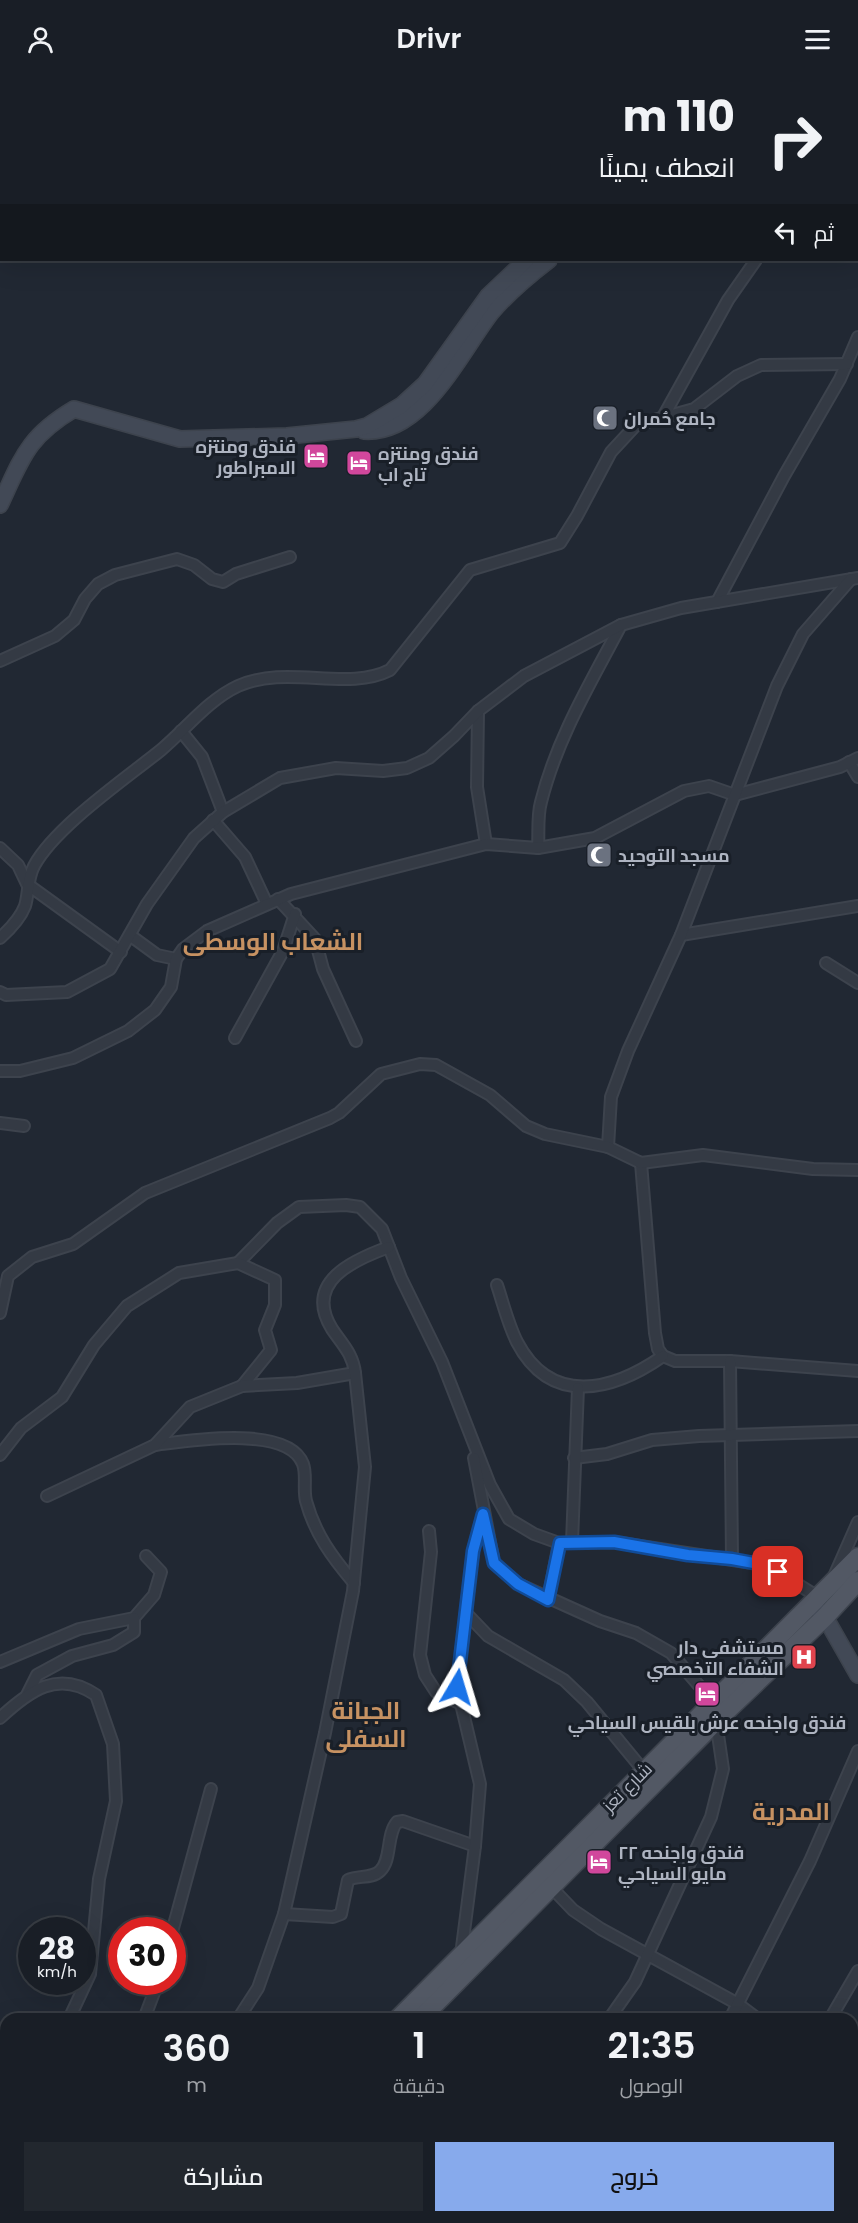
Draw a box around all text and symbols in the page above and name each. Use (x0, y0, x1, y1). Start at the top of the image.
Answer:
text: Drivr (397, 20, 461, 57)
icon: person (24, 23, 57, 56)
icon: menu (801, 23, 834, 56)
text: 110 m (623, 87, 735, 146)
icon: right (756, 102, 834, 180)
text: انعطف يمينًا (598, 149, 735, 186)
icon: left (769, 216, 802, 249)
text: ثم (814, 218, 834, 249)
mosque icon: جامع حُمران (590, 403, 620, 433)
place label: جامع حُمران (624, 406, 716, 431)
place label: فندق ومنتزه الامبراطور (195, 434, 296, 480)
hotel icon: فندق ومنتزه الامبراطور (301, 441, 331, 471)
place label: فندق ومنتزه تاج اب (378, 441, 479, 487)
hotel icon: فندق ومنتزه تاج اب (344, 448, 374, 478)
mosque icon: مسجد التوحيد (584, 840, 614, 870)
place label: مسجد التوحيد (618, 843, 730, 868)
district label: الشعاب الوسطى (183, 925, 363, 958)
pin (752, 1546, 803, 1597)
icon: arrive (761, 1555, 794, 1588)
place label: مستشفى دار الشفاء التخصصي (646, 1635, 784, 1683)
hospital icon: مستشفى دار الشفاء التخصصي (789, 1642, 819, 1672)
position arrow (425, 1655, 489, 1719)
hotel icon: فندق واجنحه عرش بلقيس السياحي (692, 1679, 722, 1709)
district label: الجبانة السفلى (325, 1694, 407, 1755)
place label: فندق واجنحه عرش بلقيس السياحي (568, 1710, 846, 1738)
street label: شارع تعز (596, 1756, 658, 1818)
district label: المدرية (752, 1795, 830, 1828)
place label: فندق واجنحه ٢٢ مايو السياحي (618, 1840, 744, 1889)
hotel icon: فندق واجنحه ٢٢ مايو السياحي (584, 1847, 614, 1877)
speed limit sign: 30 (108, 1917, 186, 1995)
text: 28 (39, 1927, 75, 1970)
text: km/h (37, 1961, 77, 1982)
text: 1 (412, 2020, 426, 2071)
text: 21:35 (608, 2020, 695, 2071)
text: 360 (163, 2023, 230, 2074)
text: m (186, 2071, 207, 2099)
text: دقيقة (393, 2072, 445, 2100)
text: الوصول (620, 2072, 683, 2100)
button: مشاركة (24, 2142, 423, 2211)
button: خروج (435, 2142, 834, 2211)

